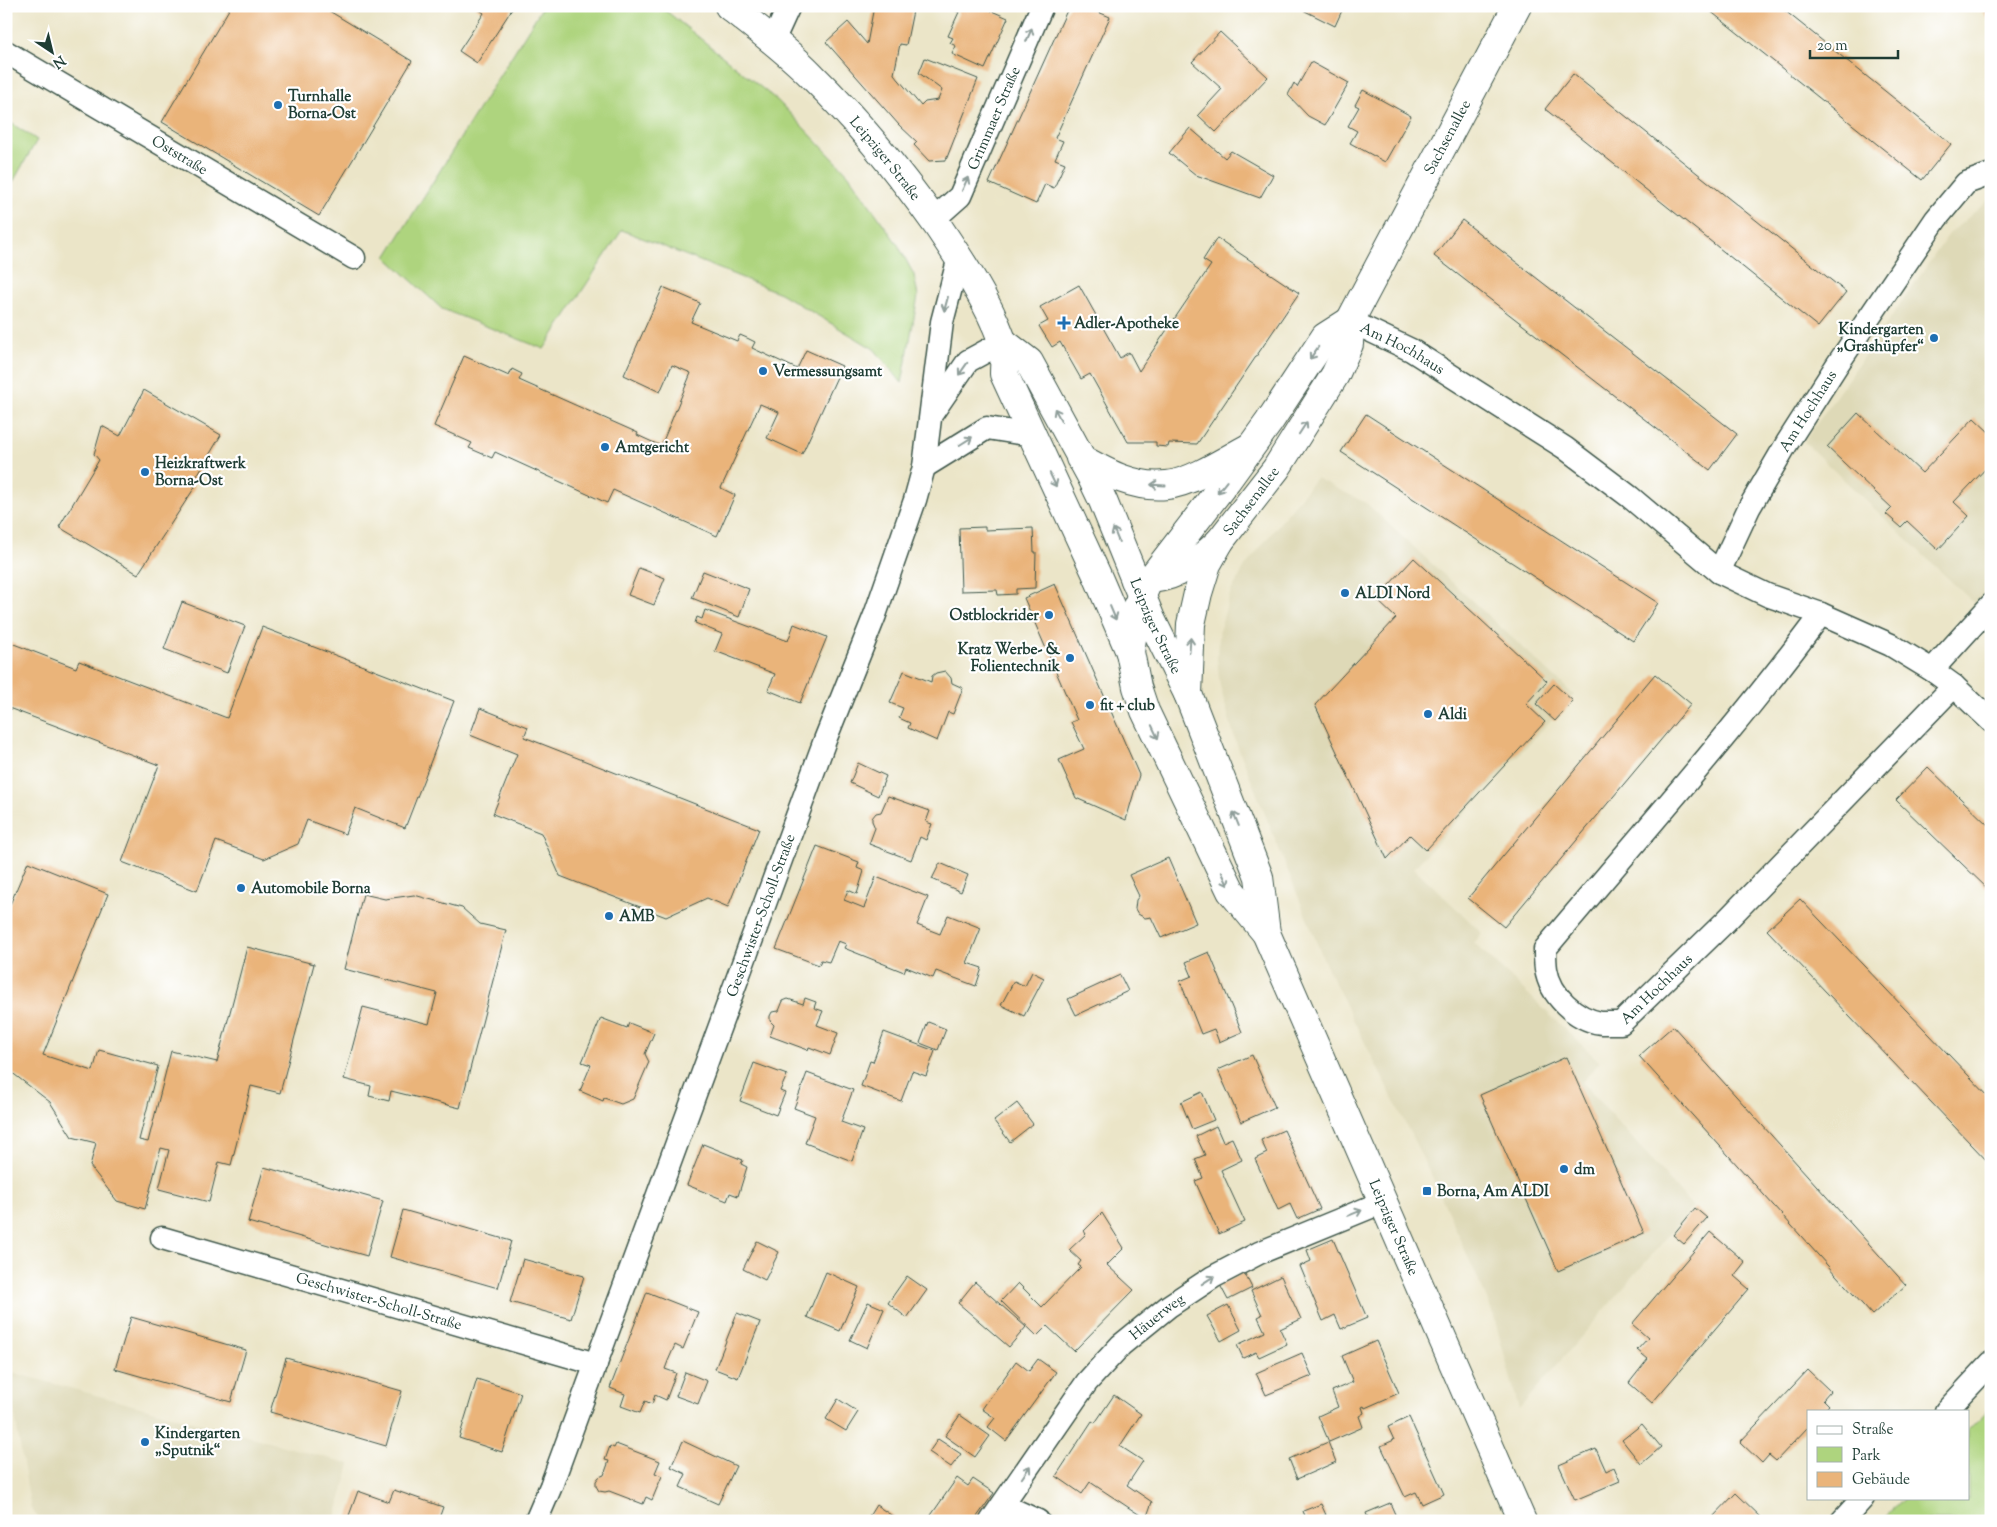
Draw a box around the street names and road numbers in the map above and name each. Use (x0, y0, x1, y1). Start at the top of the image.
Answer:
street label: Grimmaer Straße (963, 63, 1027, 174)
street label: Sachsenallee (1420, 97, 1477, 179)
street label: Leipziger Straße (844, 113, 925, 206)
street label: Oststraße (147, 131, 211, 181)
street label: Am Hochhaus (1356, 318, 1448, 381)
street label: Am Hochhaus (1775, 367, 1843, 457)
street label: Sachsenallee (1219, 463, 1285, 541)
street label: Leipziger Straße (1124, 576, 1186, 678)
street label: Geschwister-Scholl-Straße (722, 831, 802, 1000)
street label: Am Hochhaus (1616, 950, 1698, 1030)
street label: Leipziger Straße (1363, 1176, 1423, 1279)
street label: Geschwister-Scholl-Straße (293, 1268, 464, 1337)
street label: Häuerweg (1126, 1289, 1189, 1346)

